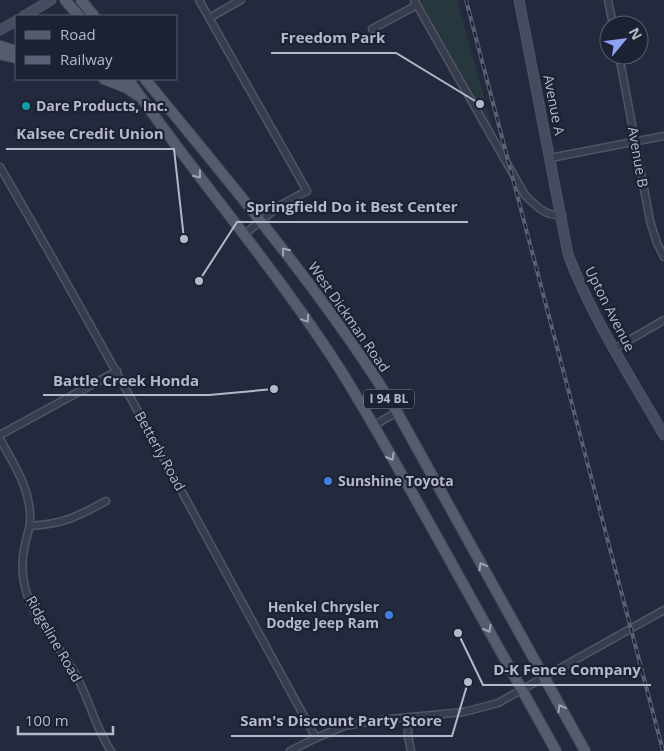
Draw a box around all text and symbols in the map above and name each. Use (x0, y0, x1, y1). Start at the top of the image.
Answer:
legend (15, 15, 178, 80)
north arrow (599, 15, 649, 65)
callout: Freedom Park (271, 23, 396, 53)
text: Road (60, 24, 96, 44)
text: N (625, 24, 647, 43)
text: Freedom Park (281, 27, 386, 47)
text: Railway (60, 49, 113, 69)
street label: Avenue A (539, 73, 570, 137)
place label: Dare Products, Inc. (36, 96, 168, 115)
marker: Dare Products, Inc. (20, 100, 32, 112)
callout: Kalsee Credit Union (6, 119, 174, 149)
text: Kalsee Credit Union (16, 123, 164, 143)
street label: Avenue B (624, 125, 653, 189)
one-way arrow (193, 169, 202, 178)
callout: Springfield Do it Best Center (237, 192, 468, 222)
text: Springfield Do it Best Center (246, 196, 458, 216)
one-way arrow (282, 247, 291, 257)
street label: West Dickman Road (304, 258, 395, 375)
street label: Upton Avenue (581, 263, 640, 355)
one-way arrow (300, 313, 309, 323)
callout: Battle Creek Honda (43, 365, 209, 395)
text: Battle Creek Honda (53, 370, 199, 390)
road number: I 94 BL (364, 389, 414, 408)
street label: Betterly Road (131, 408, 190, 494)
one-way arrow (385, 452, 395, 461)
place label: Sunshine Toyota (338, 471, 454, 490)
marker: Sunshine Toyota (322, 475, 334, 487)
one-way arrow (479, 563, 489, 572)
street label: Ridgeline Road (22, 592, 87, 685)
place label: Henkel Chrysler Dodge Jeep Ram (266, 597, 380, 632)
marker: Henkel Chrysler Dodge Jeep Ram (383, 609, 395, 621)
one-way arrow (482, 624, 492, 633)
callout: D-K Fence Company (483, 655, 651, 685)
text: D-K Fence Company (493, 659, 641, 679)
scale bar (18, 704, 112, 736)
one-way arrow (557, 705, 567, 714)
callout: Sam's Discount Party Store (231, 706, 452, 736)
text: 100 m (25, 710, 69, 730)
text: Sam's Discount Party Store (240, 710, 442, 730)

